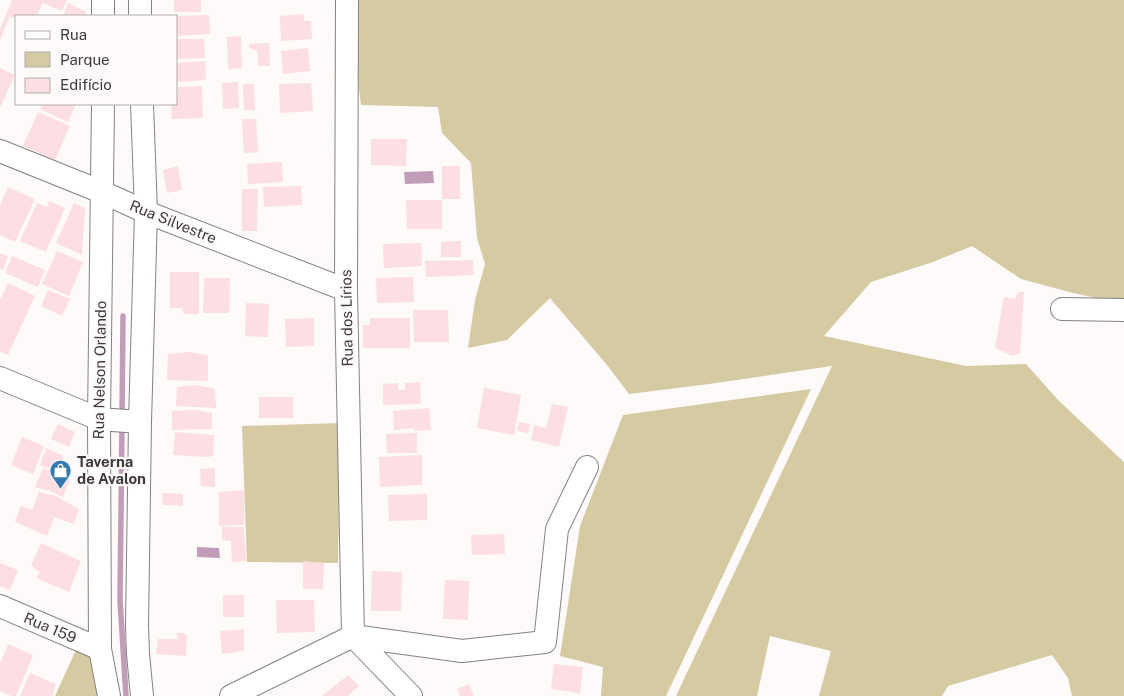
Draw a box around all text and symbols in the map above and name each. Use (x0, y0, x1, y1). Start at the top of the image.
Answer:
legend (15, 15, 178, 105)
text: Rua (60, 26, 87, 43)
text: Parque (60, 51, 110, 68)
text: Edifício (60, 76, 112, 93)
street label: Rua Silvestre (127, 196, 219, 247)
street label: Rua dos Lírios (337, 269, 356, 367)
street label: Rua Nelson Orlando (90, 301, 109, 439)
place label: Taverna de Avalon (77, 453, 146, 487)
shop icon: Taverna de Avalon (49, 459, 73, 490)
street label: Rua 159 (21, 609, 79, 646)

